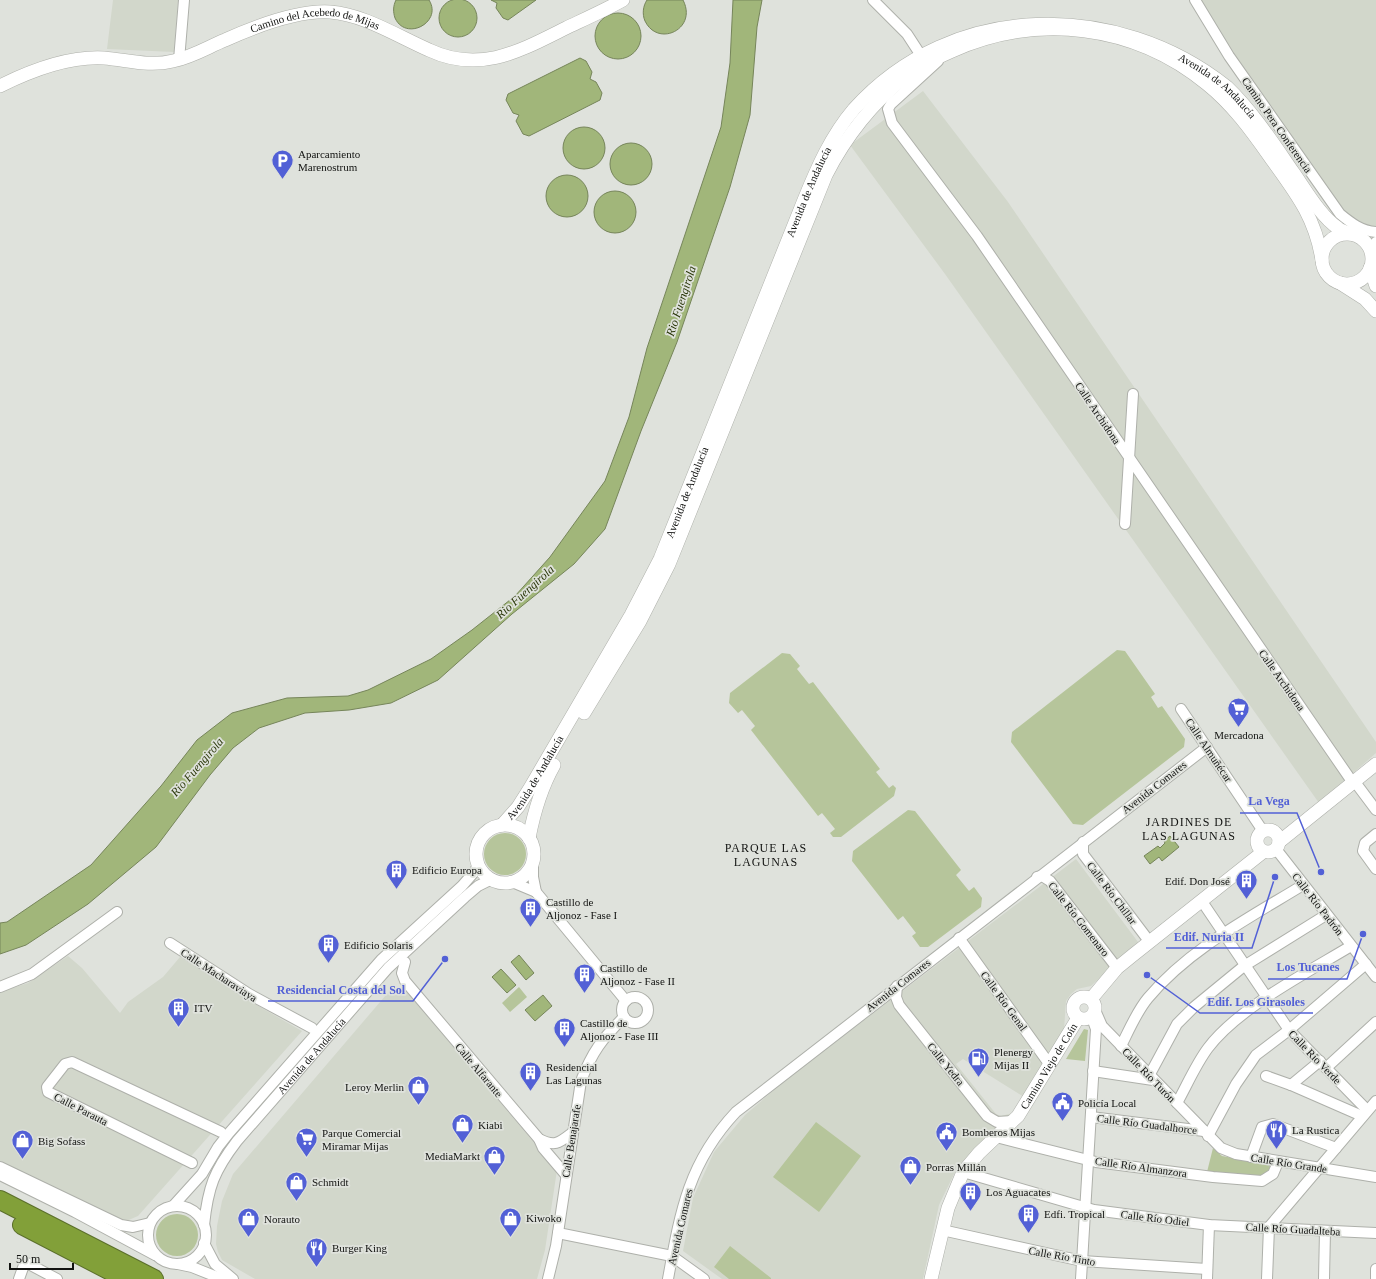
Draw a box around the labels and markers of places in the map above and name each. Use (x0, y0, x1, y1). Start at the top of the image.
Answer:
parking icon: Aparcamiento Marenostrum (269, 147, 295, 180)
place label: Aparcamiento Marenostrum (298, 148, 361, 173)
supermarket icon: Mercadona (1226, 696, 1252, 729)
place label: Mercadona (1214, 729, 1264, 741)
callout: La Vega (1240, 789, 1297, 813)
building icon: Edificio Europa (384, 857, 410, 890)
place label: Edificio Europa (412, 864, 482, 876)
building icon: Edif. Don José (1233, 868, 1259, 901)
place label: Edif. Don José (1165, 875, 1230, 887)
building icon: Castillo de Aljonoz - Fase I (517, 895, 543, 928)
place label: Castillo de Aljonoz - Fase I (546, 896, 618, 921)
callout: Edif. Nuria II (1166, 924, 1252, 948)
building icon: Edificio Solaris (315, 932, 341, 965)
place label: Edificio Solaris (344, 939, 413, 951)
callout: Los Tucanes (1268, 955, 1347, 979)
building icon: Castillo de Aljonoz - Fase II (572, 961, 598, 994)
place label: Castillo de Aljonoz - Fase II (600, 962, 675, 987)
callout: Residencial Costa del Sol (268, 977, 413, 1001)
callout: Edif. Los Girasoles (1200, 989, 1313, 1013)
building icon: ITV (165, 995, 191, 1028)
place label: ITV (194, 1002, 212, 1014)
building icon: Castillo de Aljonoz - Fase III (551, 1016, 577, 1049)
place label: Castillo de Aljonoz - Fase III (580, 1017, 659, 1042)
fuel station icon: Plenergy Mijas II (965, 1045, 991, 1078)
place label: Plenergy Mijas II (994, 1046, 1033, 1071)
building icon: Residencial Las Lagunas (518, 1060, 544, 1093)
place label: Residencial Las Lagunas (546, 1061, 602, 1086)
shop icon: Leroy Merlin (406, 1074, 432, 1107)
place label: Leroy Merlin (345, 1081, 405, 1093)
public building icon: Policía Local (1049, 1090, 1075, 1123)
place label: Policía Local (1078, 1097, 1136, 1109)
shop icon: Kiabi (449, 1112, 475, 1145)
restaurant icon: La Rustica (1263, 1117, 1289, 1150)
place label: Kiabi (478, 1119, 502, 1131)
public building icon: Bomberos Mijas (933, 1119, 959, 1152)
place label: La Rustica (1292, 1124, 1339, 1136)
supermarket icon: Parque Comercial Miramar Mijas (293, 1126, 319, 1159)
place label: Bomberos Mijas (962, 1126, 1035, 1138)
place label: Parque Comercial Miramar Mijas (322, 1127, 401, 1152)
shop icon: Big Sofass (9, 1128, 35, 1161)
place label: Big Sofass (38, 1135, 85, 1147)
shop icon: MediaMarkt (482, 1143, 508, 1176)
place label: MediaMarkt (425, 1150, 480, 1162)
shop icon: Porras Millán (898, 1154, 924, 1187)
place label: Porras Millán (926, 1161, 987, 1173)
shop icon: Schmidt (283, 1169, 309, 1202)
place label: Schmidt (312, 1176, 349, 1188)
building icon: Los Aguacates (958, 1179, 984, 1212)
place label: Los Aguacates (986, 1186, 1050, 1198)
building icon: Edfi. Tropical (1015, 1201, 1041, 1234)
shop icon: Kiwoko (498, 1205, 524, 1238)
shop icon: Norauto (236, 1206, 262, 1239)
place label: Edfi. Tropical (1044, 1208, 1105, 1220)
place label: Kiwoko (526, 1212, 562, 1224)
place label: Norauto (264, 1213, 301, 1225)
restaurant icon: Burger King (304, 1235, 330, 1268)
place label: Burger King (332, 1242, 388, 1254)

